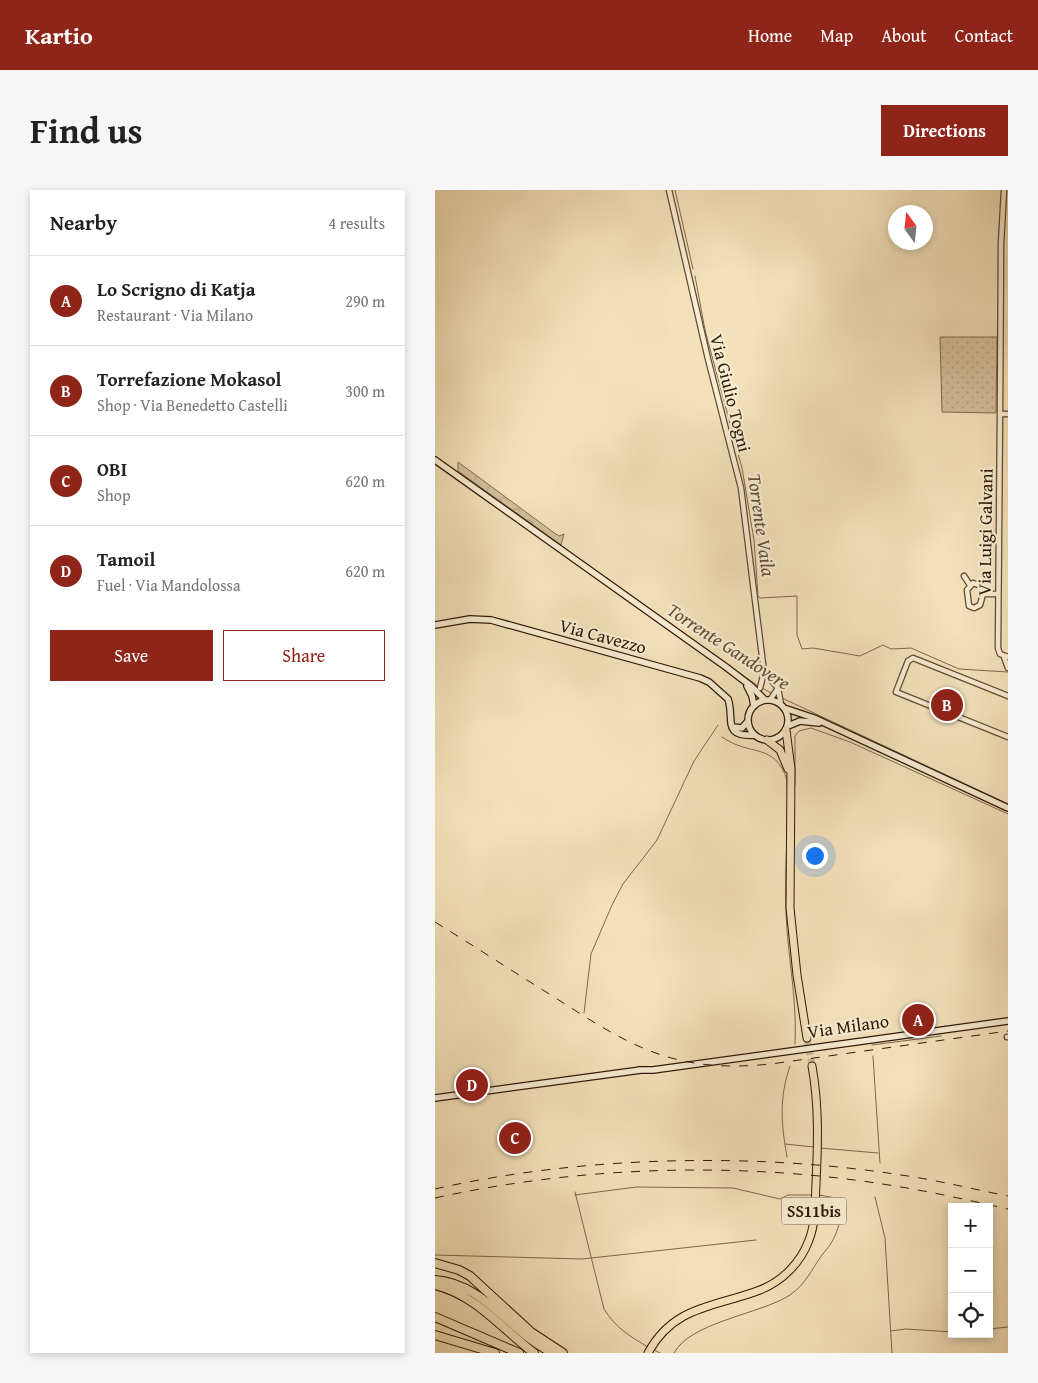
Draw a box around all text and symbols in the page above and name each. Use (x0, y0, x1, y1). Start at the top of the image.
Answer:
text: Kartio (25, 18, 93, 53)
text: Home (748, 22, 792, 49)
text: Map (820, 22, 853, 49)
text: About (881, 22, 927, 49)
text: Contact (955, 22, 1013, 49)
text: Find us (30, 105, 143, 156)
button: Directions (881, 105, 1008, 156)
north arrow (888, 205, 933, 250)
text: Nearby (50, 207, 117, 238)
text: 4 results (328, 211, 385, 235)
text: Lo Scrigno di Katja (97, 275, 255, 303)
text: A (61, 289, 71, 313)
text: 290 m (345, 289, 385, 313)
text: Restaurant · Via Milano (97, 303, 253, 327)
street label: Via Giulio Togni (703, 331, 759, 455)
text: Torrefazione Mokasol (97, 365, 281, 393)
text: B (61, 379, 71, 403)
text: 300 m (345, 379, 385, 403)
text: Shop · Via Benedetto Castelli (97, 393, 288, 417)
text: OBI (97, 455, 127, 483)
street label: Via Luigi Galvani (970, 468, 1000, 596)
text: C (61, 469, 71, 493)
text: 620 m (345, 469, 385, 493)
water label: Torrente Vaila (741, 472, 783, 578)
text: Shop (97, 483, 131, 507)
text: Tamoil (97, 545, 155, 573)
text: D (61, 559, 71, 583)
text: 620 m (345, 559, 385, 583)
text: Fuel · Via Mandolossa (97, 573, 241, 597)
water label: Torrente Gandovere (662, 596, 796, 697)
street label: Via Cavezzo (556, 611, 650, 661)
button: Save (50, 630, 213, 681)
button: Share (223, 630, 385, 681)
pin: B (931, 686, 963, 724)
your location (802, 843, 828, 869)
pin: A (902, 1001, 934, 1039)
street label: Via Milano (806, 1007, 890, 1045)
pin: D (456, 1066, 488, 1104)
pin: C (499, 1119, 531, 1157)
road number: SS11bis (781, 1198, 847, 1224)
map controls (948, 1203, 993, 1338)
button: + (948, 1203, 993, 1248)
button: − (948, 1248, 993, 1293)
button: locate (948, 1293, 993, 1338)

